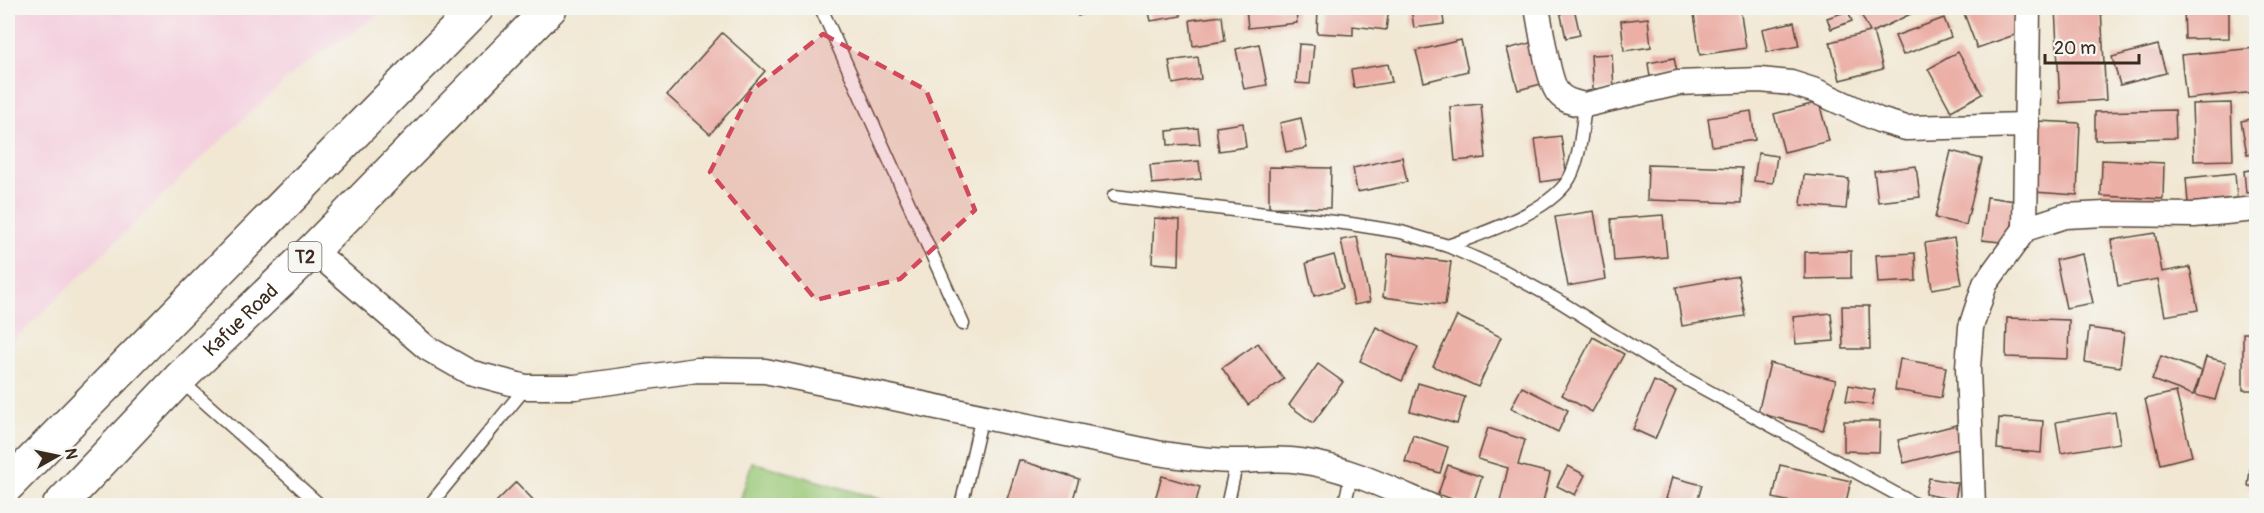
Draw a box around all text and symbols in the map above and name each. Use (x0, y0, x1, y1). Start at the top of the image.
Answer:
scale bar (2045, 27, 2140, 65)
text: 20 m (2054, 37, 2096, 60)
road number: T2 (288, 242, 322, 272)
street label: Kafue Road (198, 278, 283, 362)
north arrow (27, 426, 87, 486)
text: N (60, 447, 82, 461)

